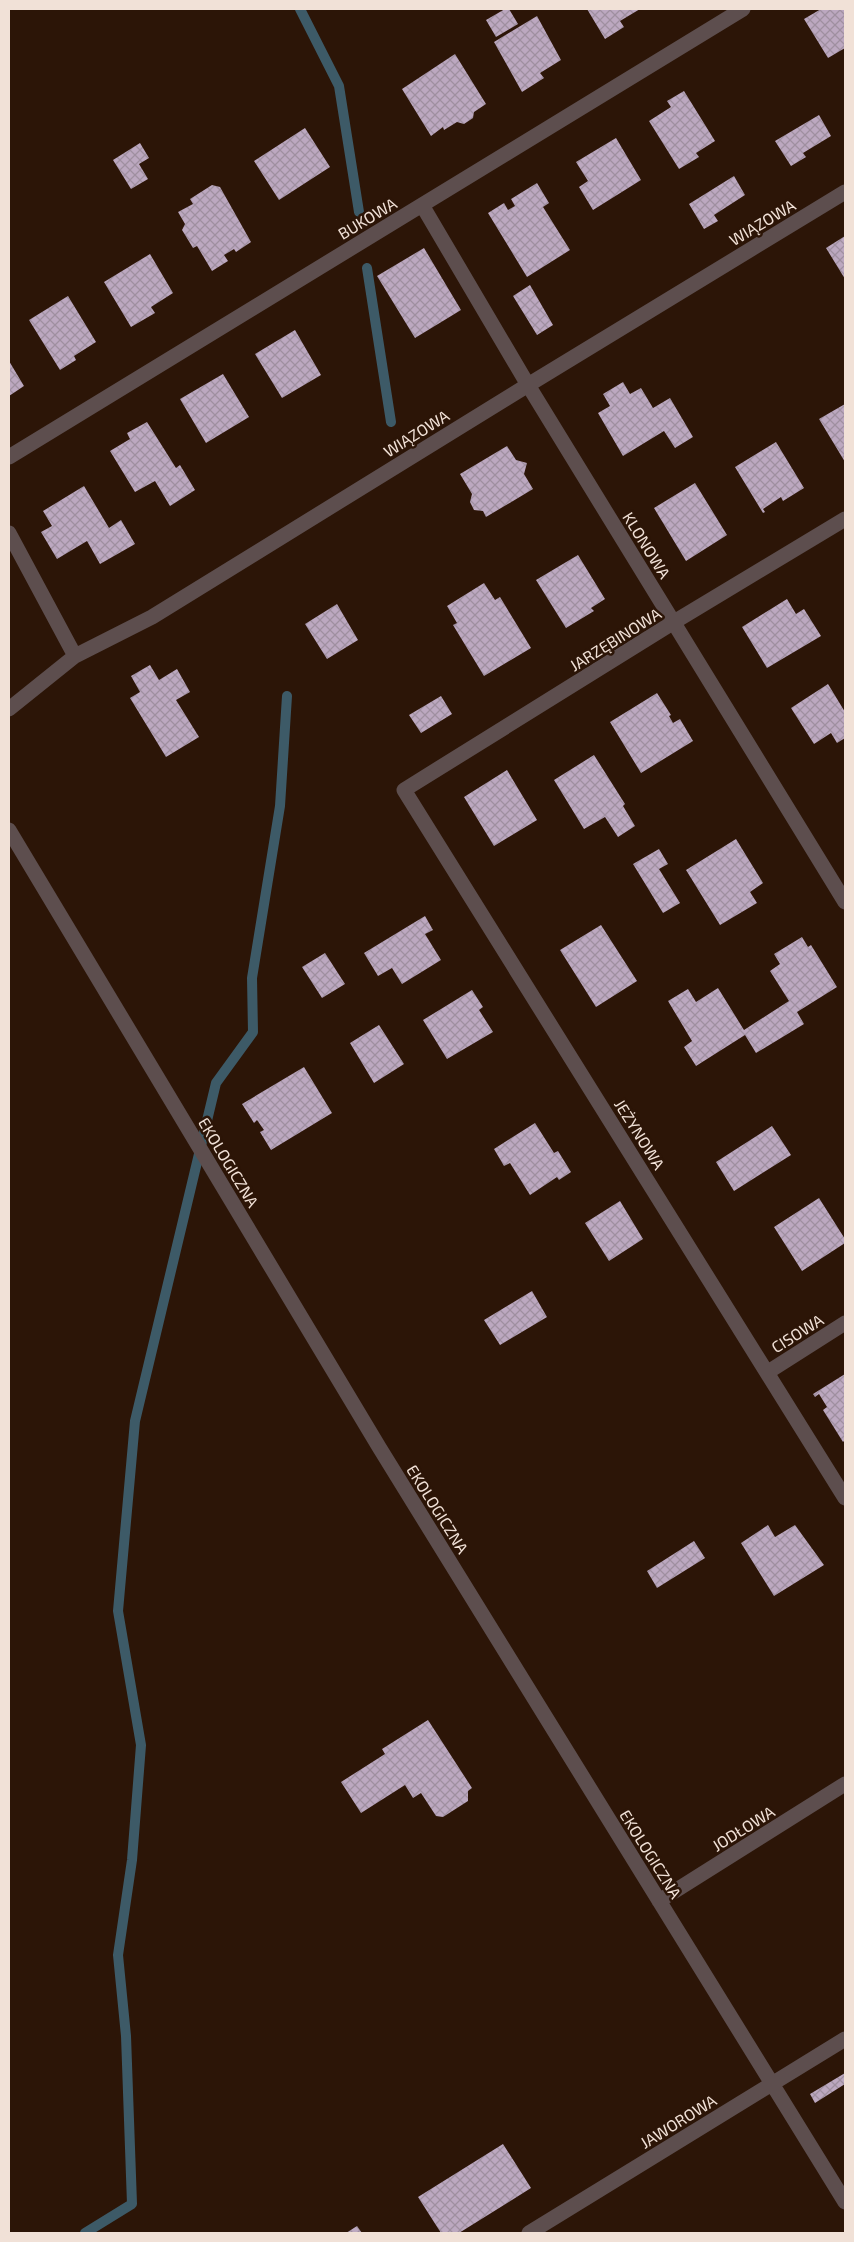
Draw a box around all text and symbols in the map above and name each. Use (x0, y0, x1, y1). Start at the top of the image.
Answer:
street label: BUKOWA (334, 193, 400, 243)
street label: WIĄZOWA (726, 195, 799, 249)
street label: WIĄZOWA (380, 405, 452, 461)
street label: KLONOWA (619, 508, 675, 582)
street label: JARZĘBINOWA (566, 603, 664, 675)
street label: JEŻYNOWA (611, 1095, 669, 1173)
street label: EKOLOGICZNA (195, 1114, 263, 1210)
street label: CISOWA (767, 1310, 827, 1356)
street label: EKOLOGICZNA (403, 1461, 473, 1557)
street label: JODŁOWA (708, 1801, 778, 1855)
street label: EKOLOGICZNA (616, 1806, 686, 1902)
street label: JAWOROWA (636, 2090, 720, 2152)

